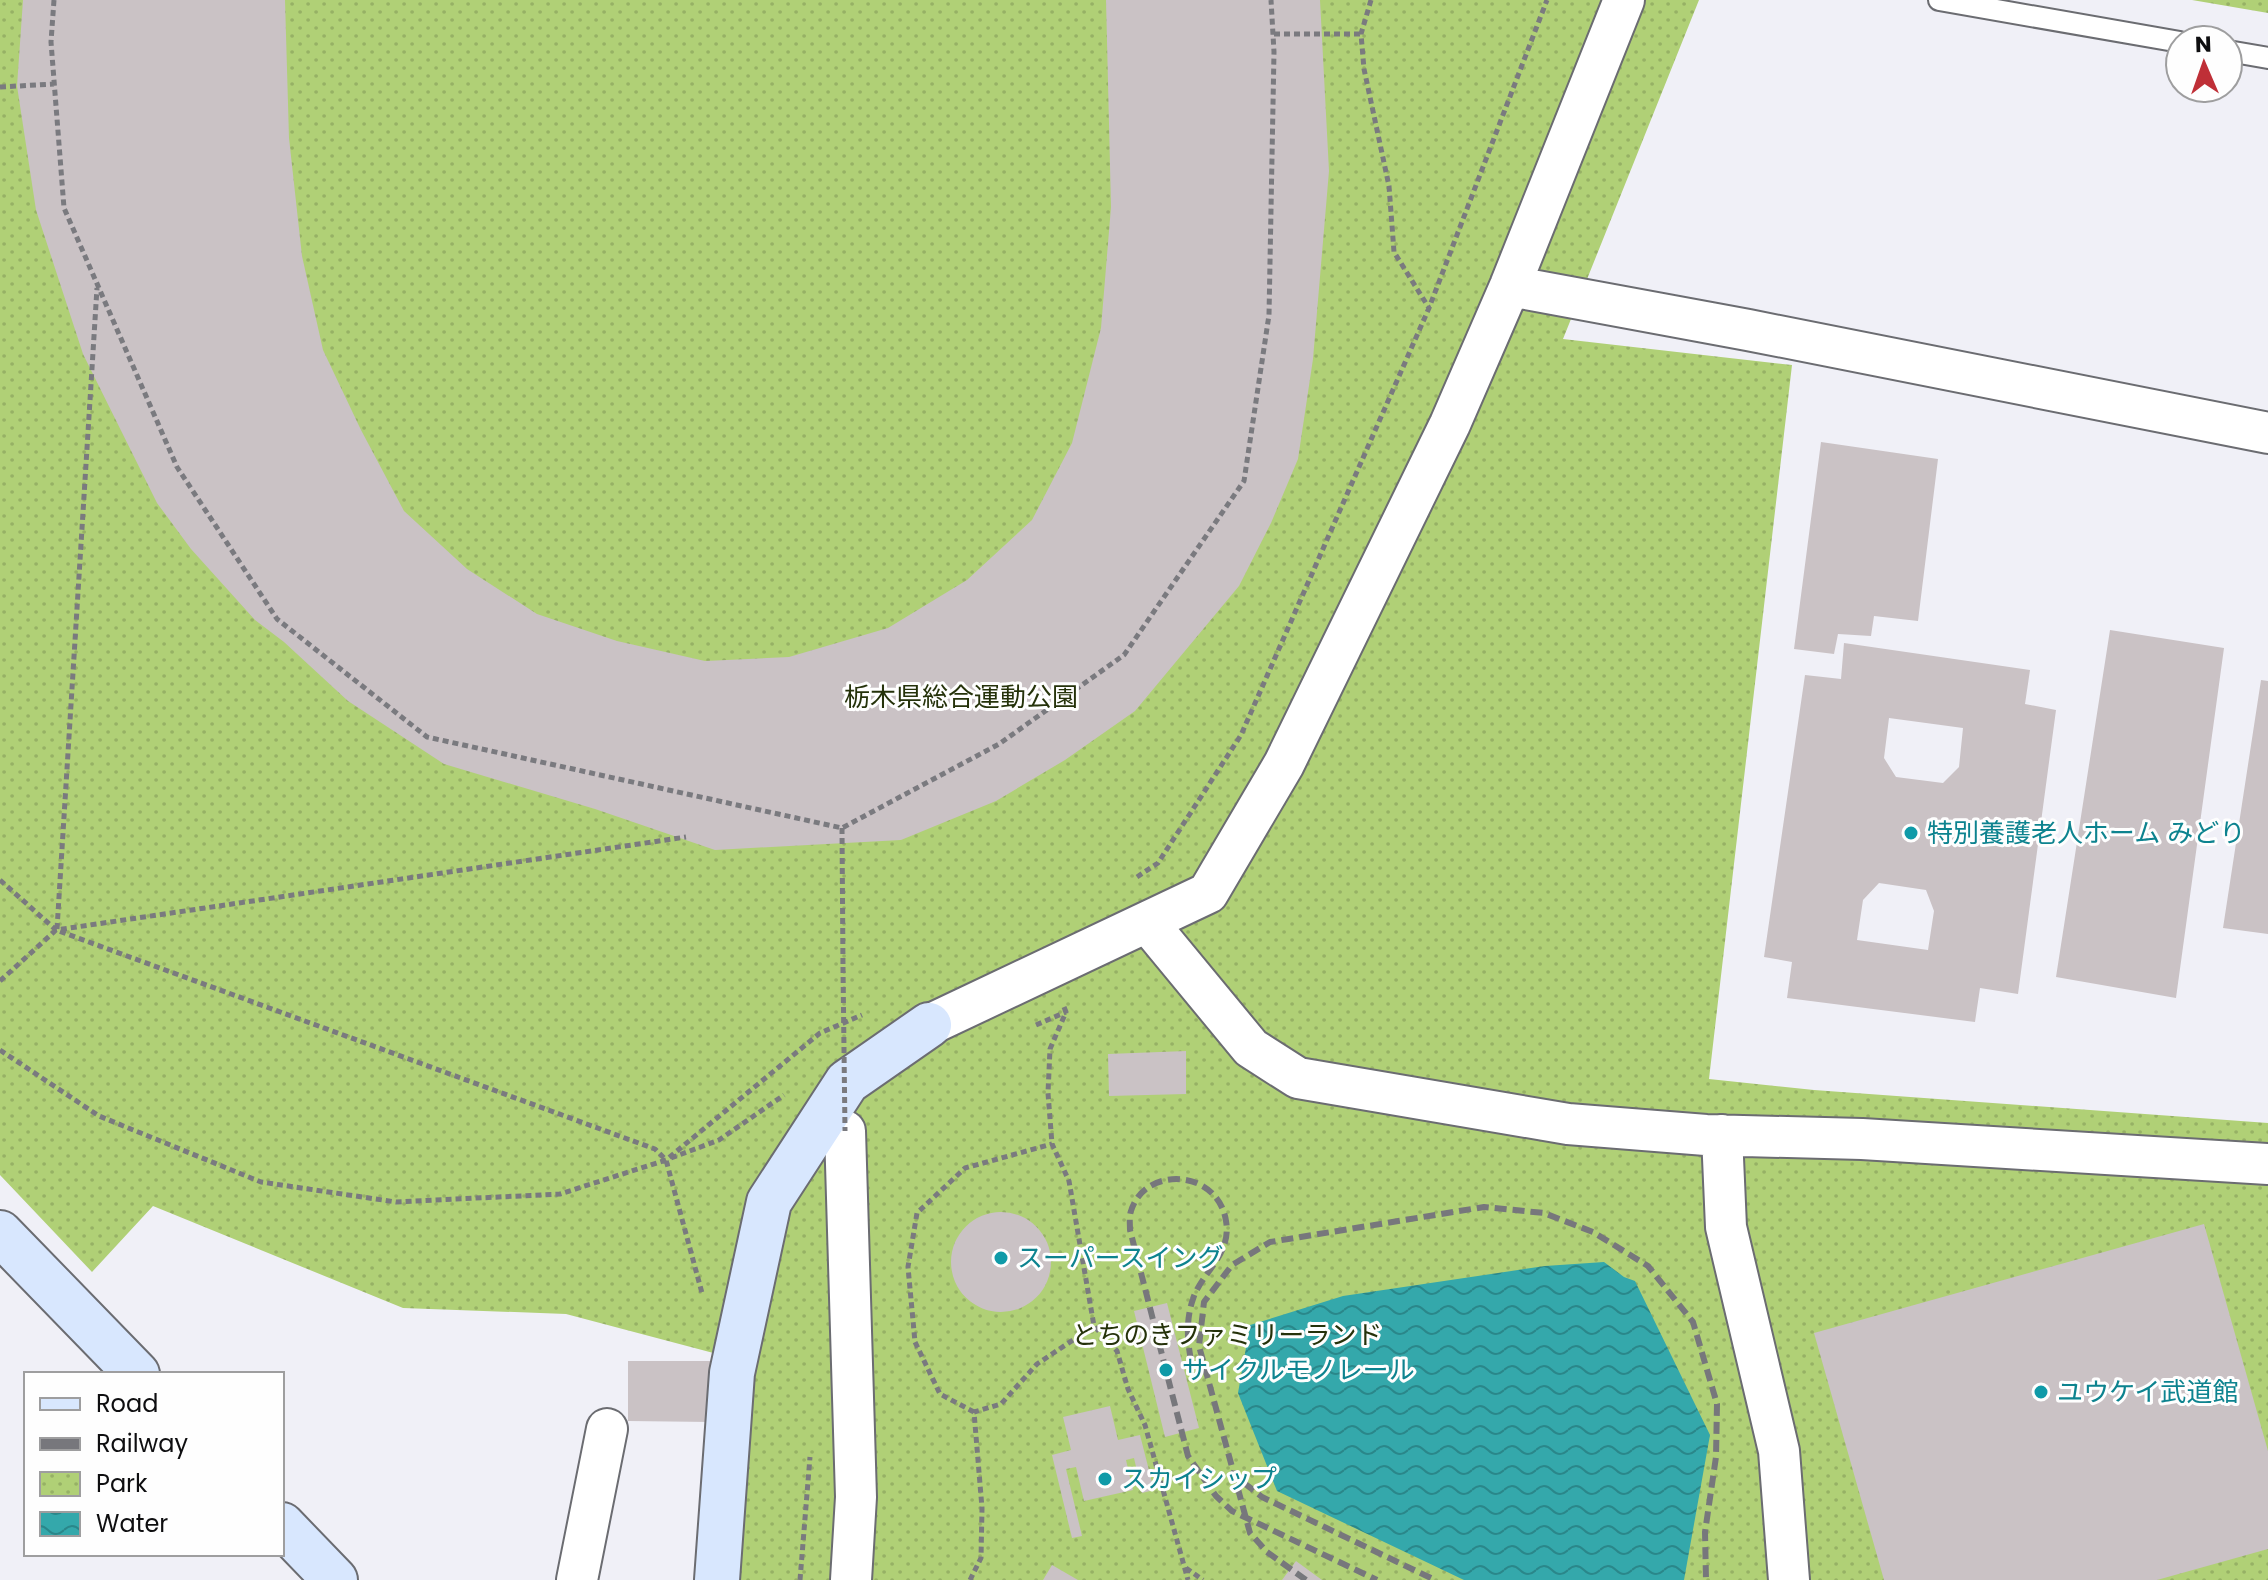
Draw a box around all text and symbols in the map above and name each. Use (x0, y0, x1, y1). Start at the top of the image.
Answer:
north arrow (2164, 24, 2244, 104)
text: N (2195, 29, 2212, 60)
park label: 栃木県総合運動公園 (844, 679, 1078, 715)
place label: 特別養護老人ホーム みどり (1927, 815, 2245, 851)
marker: 特別養護老人ホーム みどり (1902, 824, 1920, 842)
place label: スーパースイング (1017, 1240, 1223, 1276)
marker: スーパースイング (992, 1249, 1010, 1267)
park label: とちのきファミリーランド (1071, 1317, 1383, 1353)
place label: サイクルモノレール (1182, 1352, 1415, 1388)
marker: サイクルモノレール (1157, 1361, 1175, 1379)
legend (24, 1372, 284, 1556)
place label: ユウケイ武道館 (2057, 1374, 2238, 1410)
marker: ユウケイ武道館 (2032, 1383, 2050, 1401)
text: Road (96, 1387, 158, 1420)
text: Railway (96, 1427, 189, 1460)
place label: スカイシップ (1121, 1461, 1277, 1497)
text: Park (96, 1467, 148, 1500)
marker: スカイシップ (1096, 1470, 1114, 1488)
text: Water (96, 1507, 168, 1540)

